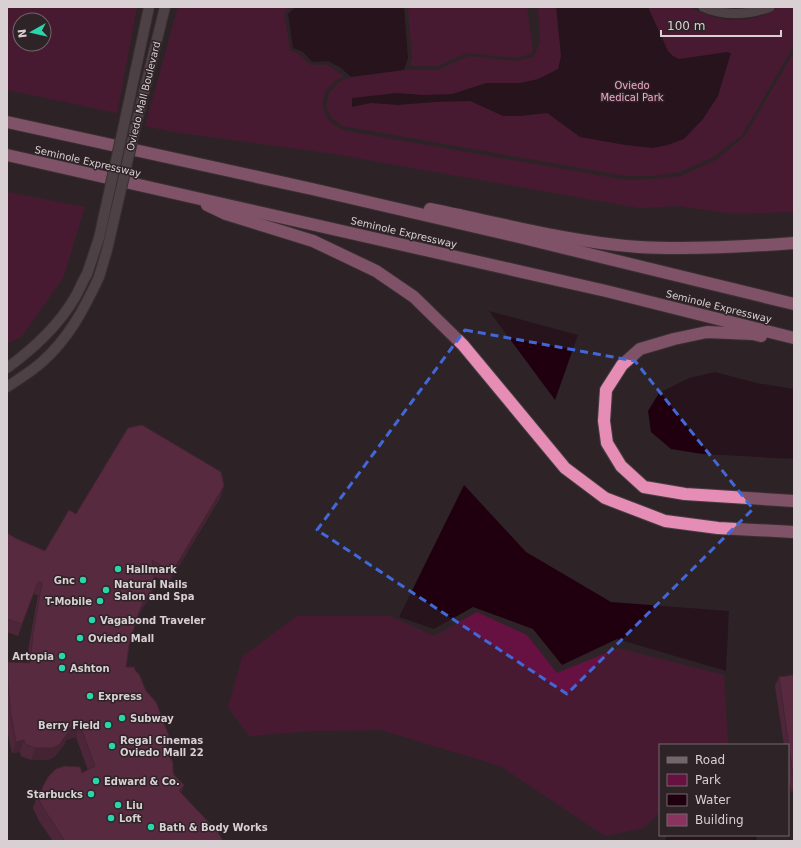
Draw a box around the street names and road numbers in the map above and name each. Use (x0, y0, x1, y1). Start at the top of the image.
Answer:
street label: Oviedo Mall Boulevard (125, 40, 162, 152)
street label: Seminole Expressway (34, 144, 142, 179)
street label: Seminole Expressway (350, 215, 458, 250)
street label: Seminole Expressway (665, 288, 773, 325)

